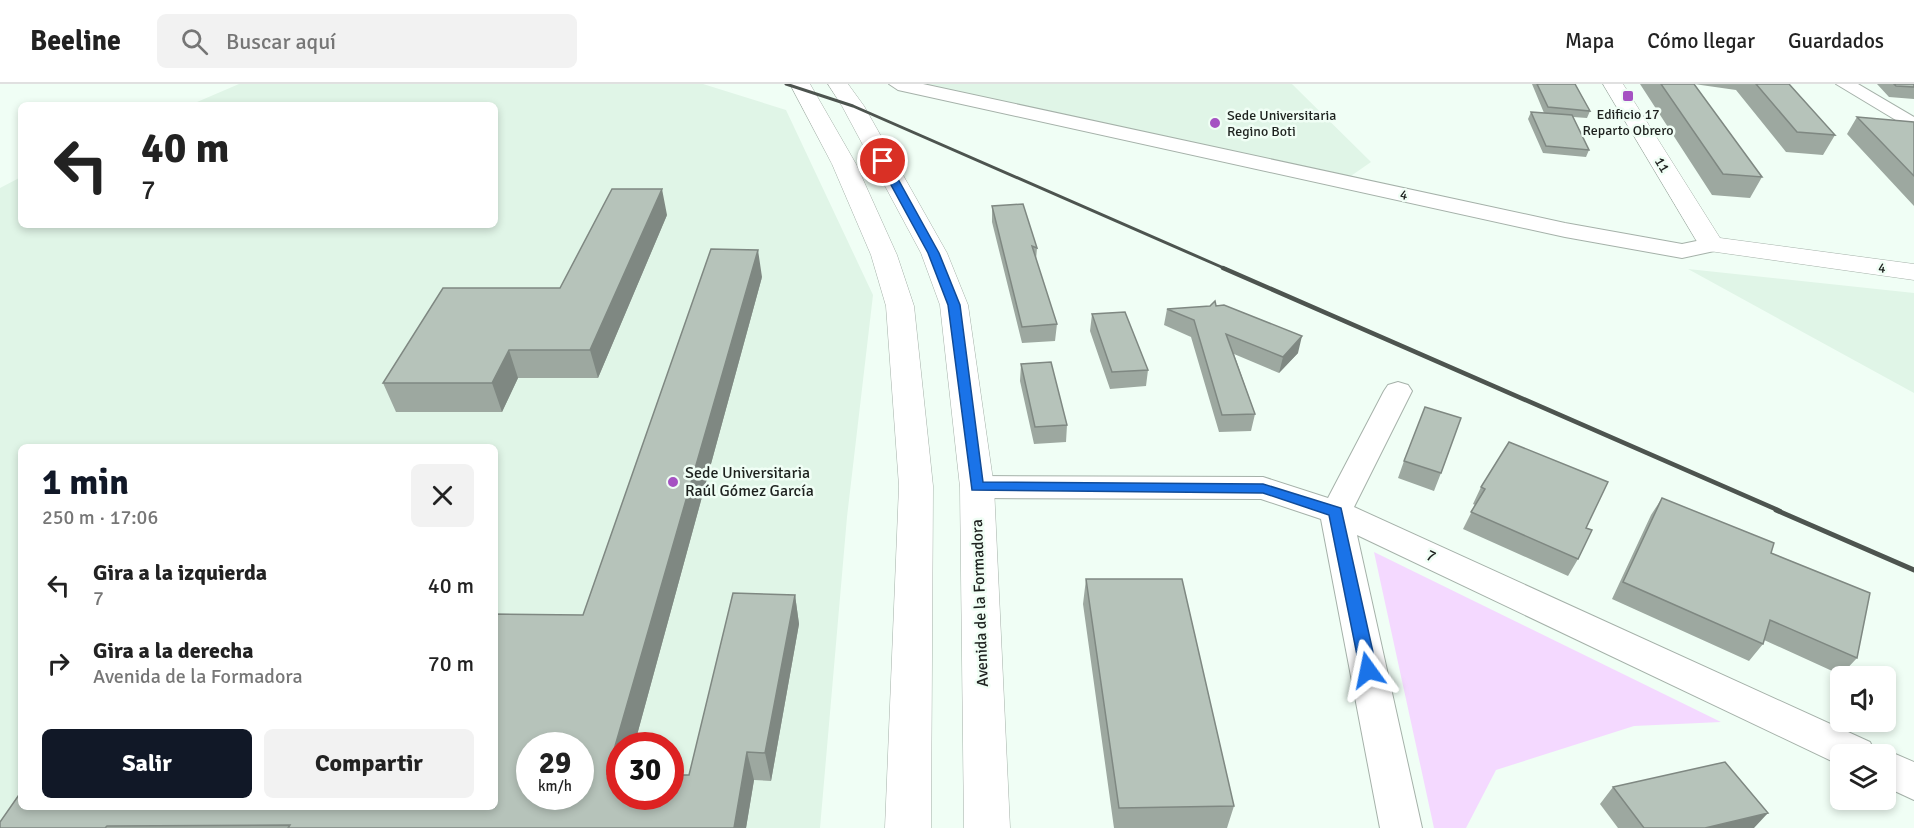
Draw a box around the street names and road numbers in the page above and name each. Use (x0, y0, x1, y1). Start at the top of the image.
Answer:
street label: 11 (1651, 154, 1673, 176)
street label: 4 (1399, 186, 1410, 204)
street label: 4 (1877, 259, 1887, 277)
street label: Avenida de la Formadora (967, 519, 993, 687)
street label: 7 (1423, 545, 1439, 567)

